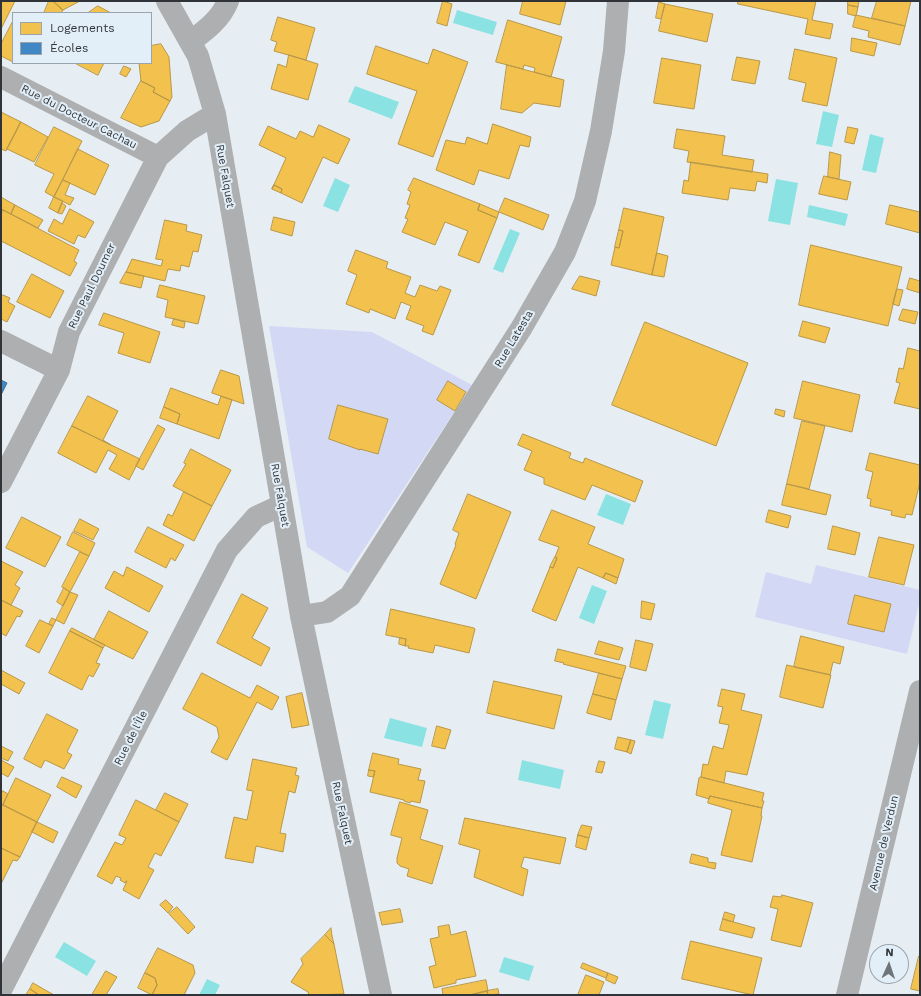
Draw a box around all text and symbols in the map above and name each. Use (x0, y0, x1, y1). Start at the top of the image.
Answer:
legend (12, 12, 152, 64)
text: Logements (50, 21, 115, 35)
text: Écoles (50, 41, 88, 55)
street label: Rue du Docteur Cachau (19, 82, 139, 152)
street label: Rue Falquet (213, 143, 237, 209)
street label: Rue Paul Doumer (66, 241, 118, 331)
street label: Rue Latesta (492, 308, 536, 370)
street label: Rue Falquet (268, 462, 292, 528)
street label: Rue de l'Île (112, 708, 150, 768)
street label: Rue Falquet (329, 780, 355, 846)
street label: Avenue de Verdun (867, 794, 901, 892)
north arrow (869, 944, 909, 984)
text: N (885, 946, 894, 959)

